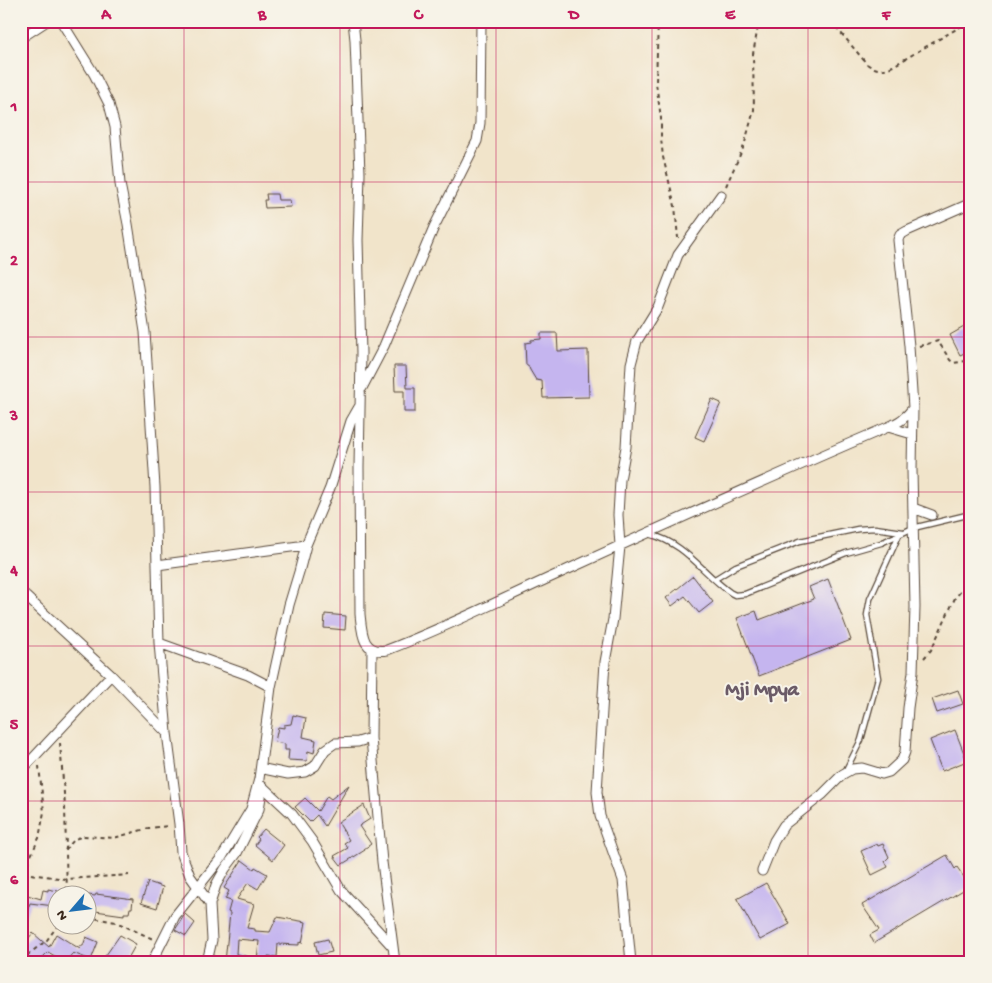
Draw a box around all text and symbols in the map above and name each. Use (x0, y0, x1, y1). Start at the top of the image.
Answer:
text: A (100, 7, 112, 26)
text: B (257, 7, 267, 26)
text: C (413, 7, 424, 26)
text: D (567, 7, 580, 26)
text: E (725, 7, 736, 26)
text: F (881, 7, 892, 26)
text: 1 (10, 99, 17, 118)
text: 2 (10, 253, 18, 272)
text: 3 (9, 408, 18, 427)
text: 4 (9, 563, 18, 582)
district label: Mji Mpya (725, 680, 800, 703)
text: 5 (10, 717, 19, 736)
text: 6 (10, 872, 19, 891)
north arrow (48, 886, 98, 936)
text: N (53, 907, 72, 923)

